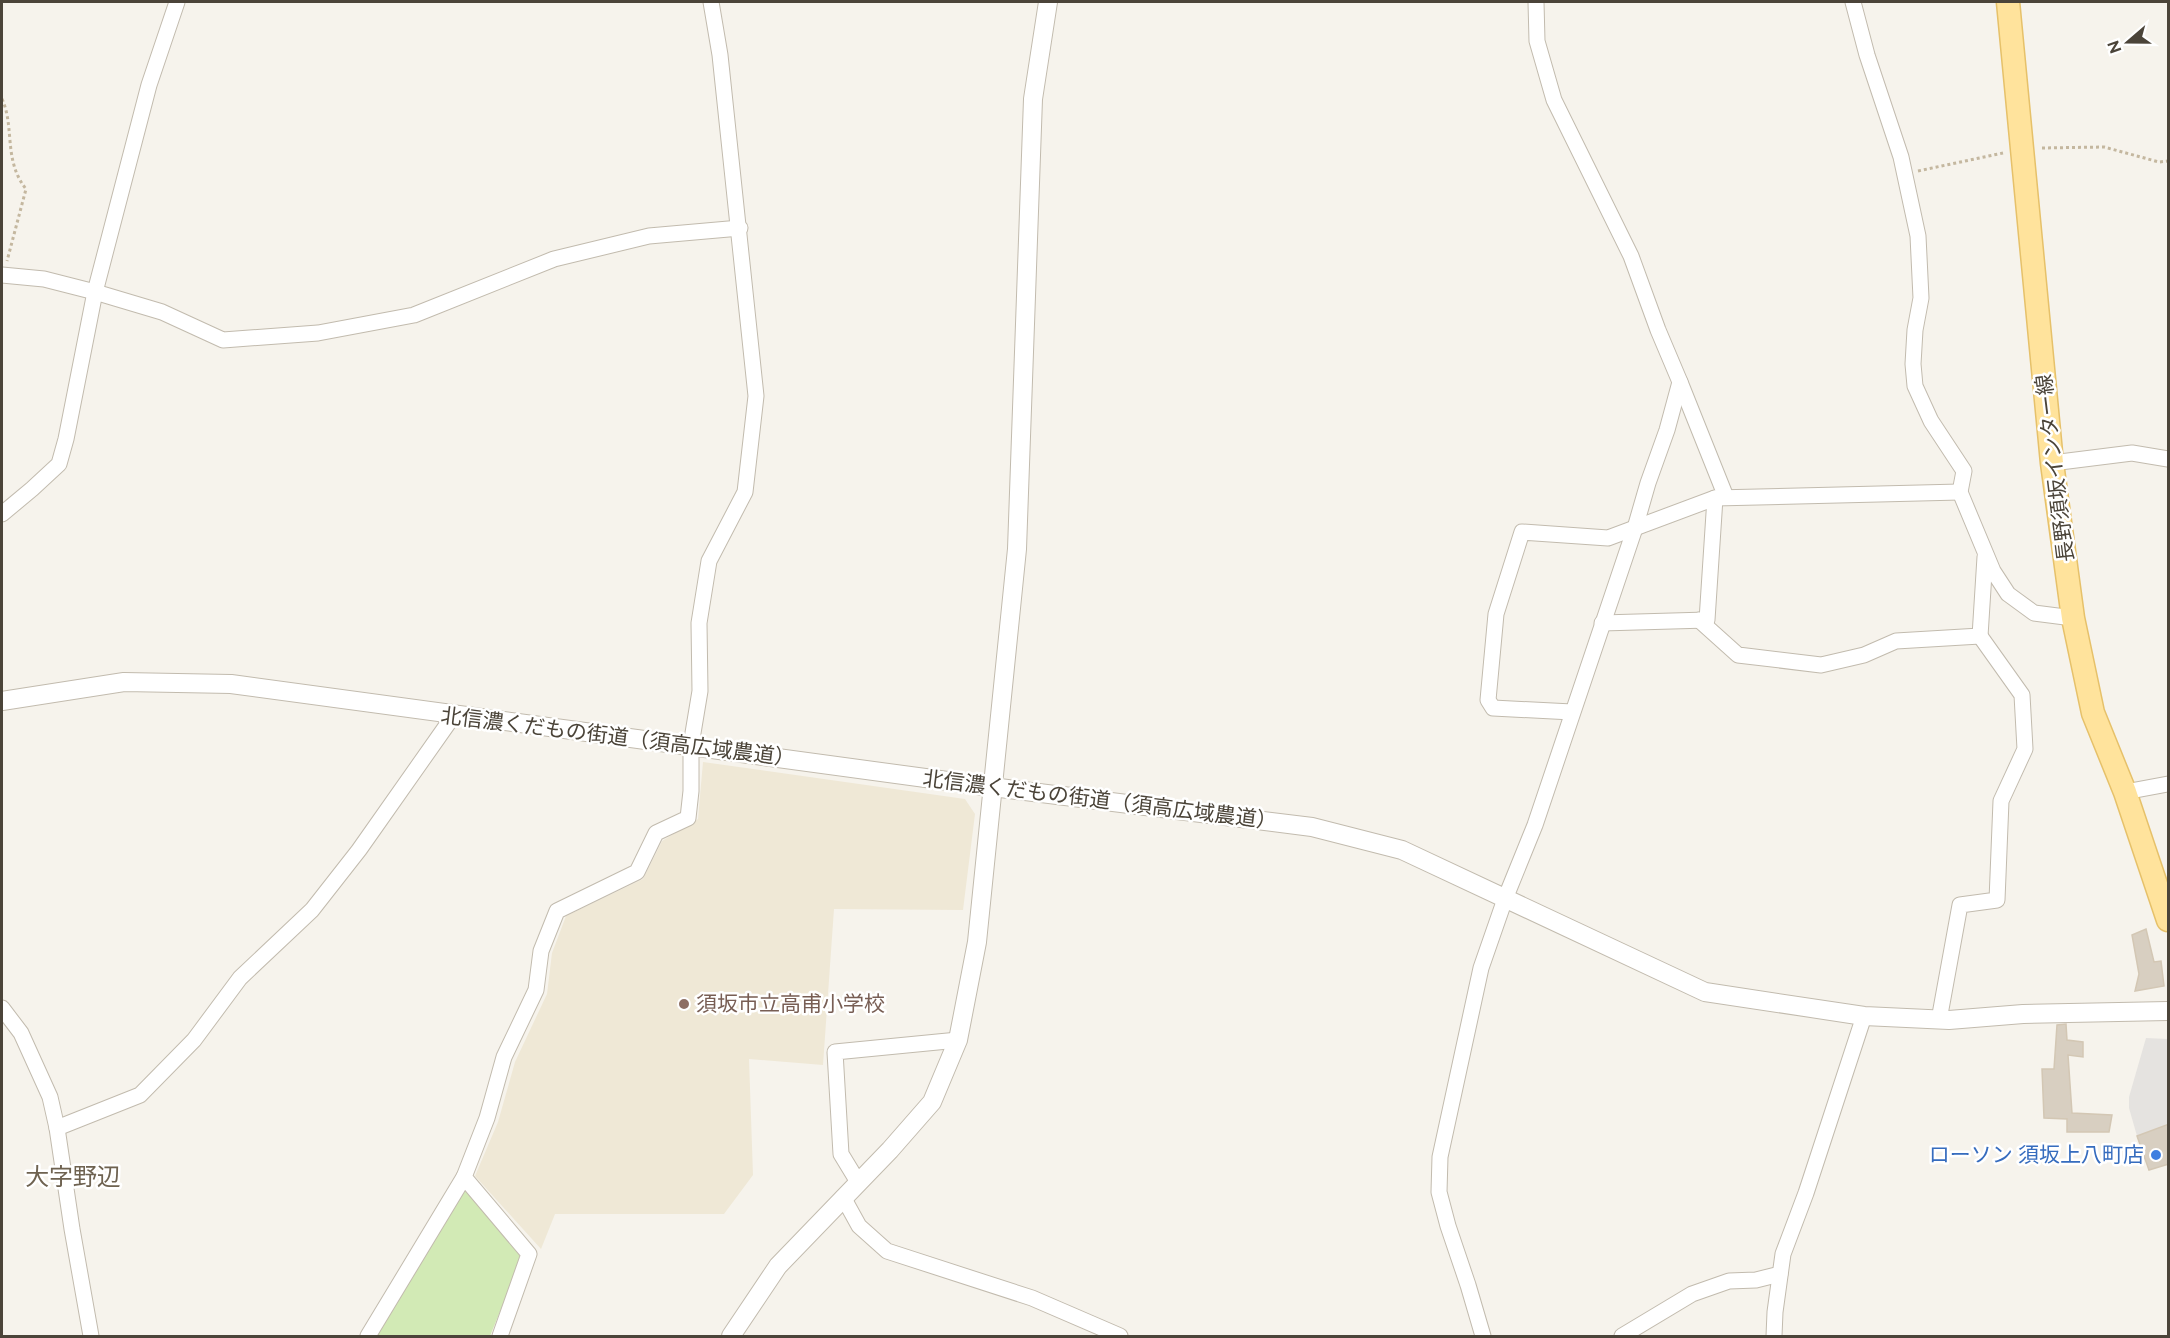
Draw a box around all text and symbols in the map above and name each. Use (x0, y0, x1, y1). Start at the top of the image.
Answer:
north arrow (2098, 12, 2158, 72)
text: N (2103, 38, 2125, 56)
street label: 長野須坂インター線 (2031, 373, 2078, 563)
street label: 北信濃くだもの街道（須高広域農道） (439, 702, 797, 771)
street label: 北信濃くだもの街道（須高広域農道） (921, 765, 1279, 834)
place label: 須坂市立高甫小学校 (696, 991, 885, 1016)
marker: 須坂市立高甫小学校 (677, 997, 691, 1011)
place label: ローソン 須坂上八町店 (1929, 1142, 2144, 1167)
marker: ローソン 須坂上八町店 (2149, 1148, 2163, 1162)
district label: 大字野辺 (25, 1162, 121, 1191)

